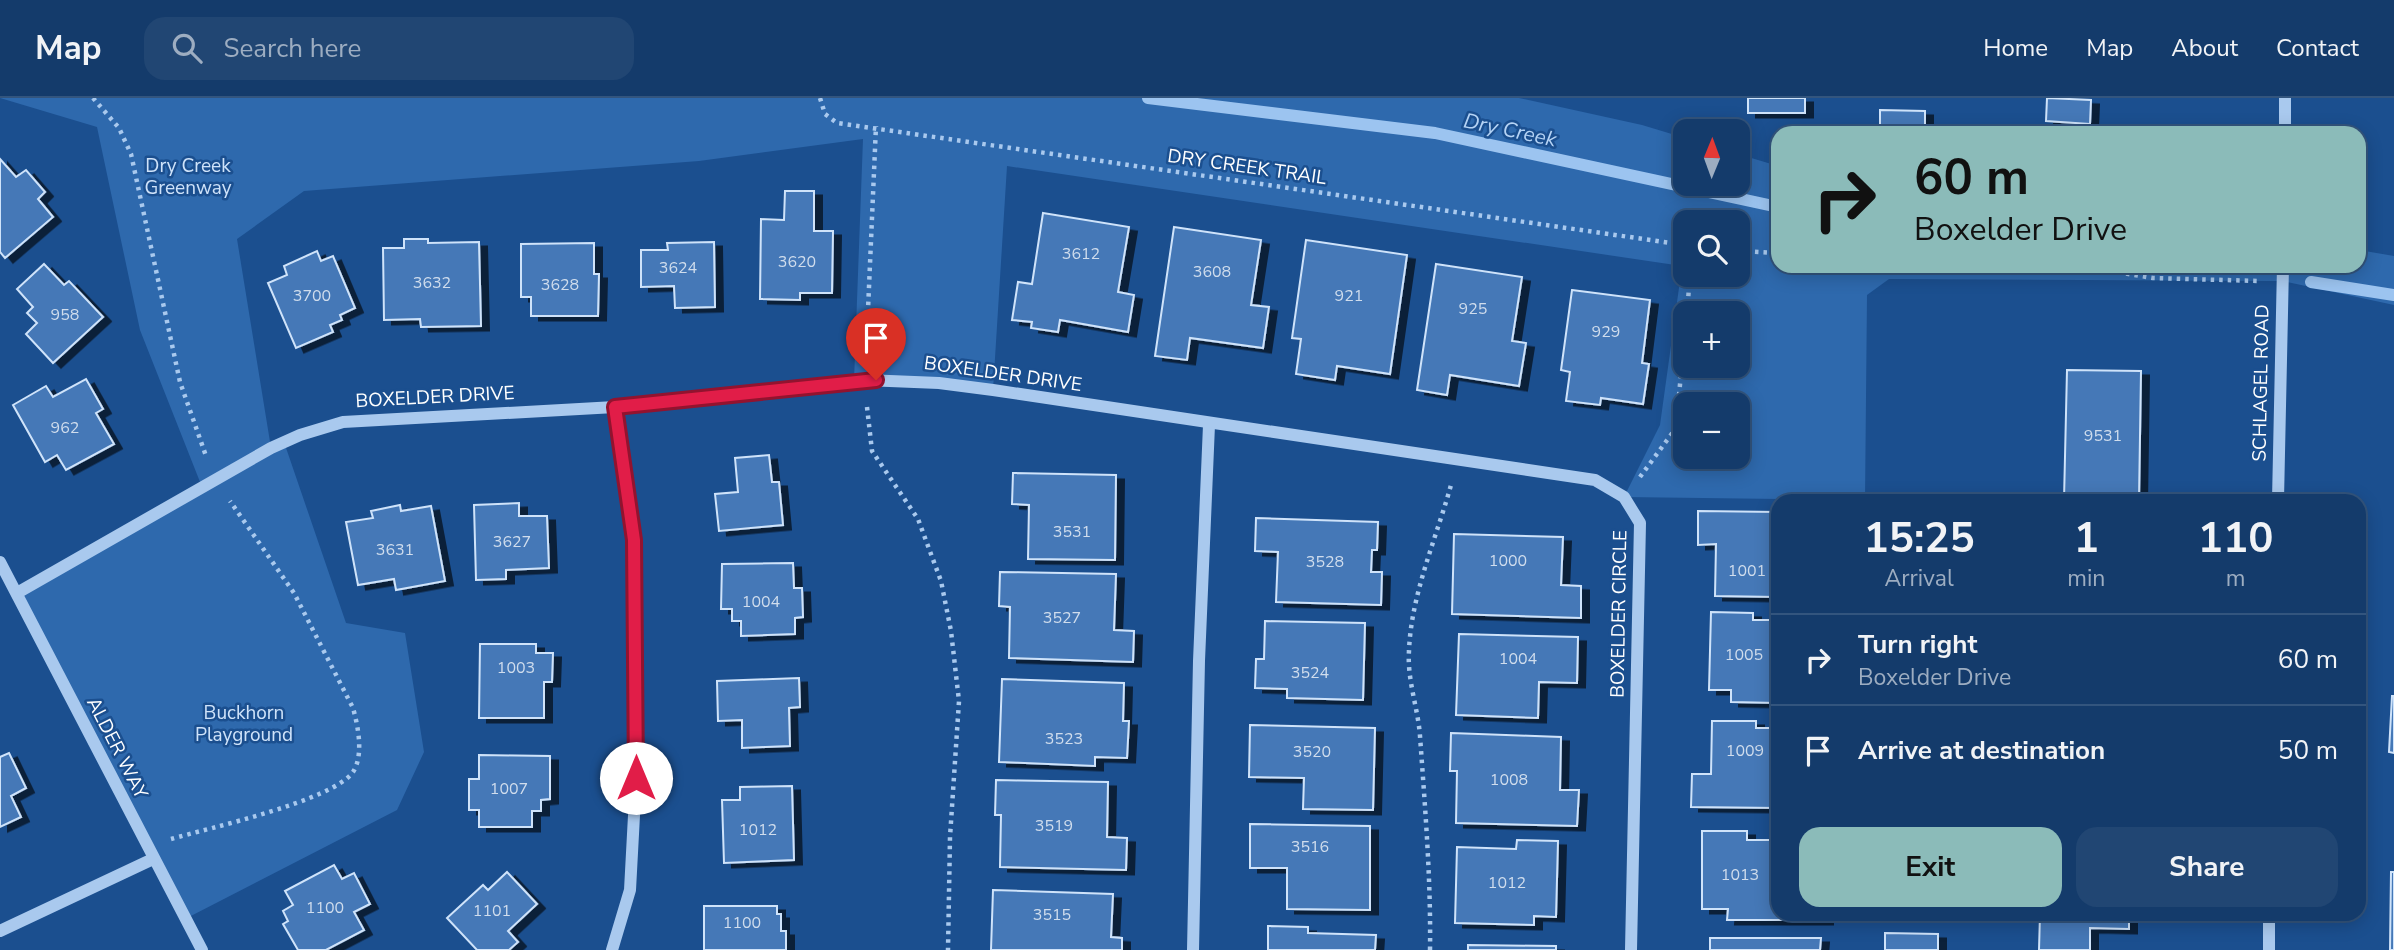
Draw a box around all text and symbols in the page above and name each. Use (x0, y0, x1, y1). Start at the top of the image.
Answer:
search box (144, 17, 634, 80)
text: Map (35, 26, 102, 71)
icon: search (168, 29, 206, 67)
text: Search here (224, 31, 361, 66)
text: Home (1983, 32, 2048, 64)
text: Map (2086, 32, 2133, 64)
text: About (2171, 32, 2238, 64)
text: Contact (2276, 32, 2359, 64)
water label: Dry Creek (1461, 107, 1560, 154)
north arrow (1673, 119, 1750, 196)
map controls (1673, 119, 1750, 469)
street label: DRY CREEK TRAIL (1166, 143, 1329, 191)
text: 60 m (1914, 144, 2029, 211)
park label: Dry Creek Greenway (145, 153, 232, 201)
icon: right (1799, 154, 1890, 245)
text: Boxelder Drive (1914, 208, 2127, 251)
button: search (1673, 210, 1750, 287)
house number: 3612 (1062, 243, 1100, 265)
house number: 3620 (778, 251, 816, 273)
house number: 3624 (659, 257, 698, 279)
house number: 3608 (1193, 261, 1231, 283)
house number: 3632 (413, 272, 451, 294)
house number: 3628 (541, 274, 579, 296)
house number: 3700 (293, 285, 331, 307)
house number: 921 (1335, 285, 1363, 307)
house number: 925 (1459, 298, 1487, 320)
button: + (1673, 301, 1750, 378)
house number: 958 (51, 304, 79, 326)
street label: SCHLAGEL ROAD (2247, 304, 2275, 462)
pin (846, 308, 906, 380)
icon: arrive (857, 319, 895, 357)
house number: 929 (1592, 321, 1620, 343)
street label: BOXELDER DRIVE (922, 350, 1084, 398)
street label: BOXELDER DRIVE (355, 380, 515, 414)
button: − (1673, 392, 1750, 469)
house number: 962 (51, 417, 79, 439)
house number: 9531 (2084, 425, 2122, 447)
text: 15:25 (1864, 510, 1975, 567)
text: 1 (2074, 510, 2099, 567)
text: 110 (2198, 510, 2273, 567)
house number: 3531 (1053, 521, 1091, 543)
street label: BOXELDER CIRCLE (1605, 530, 1633, 698)
house number: 3627 (493, 531, 531, 553)
house number: 3631 (376, 539, 414, 561)
house number: 1000 (1489, 550, 1527, 572)
house number: 3528 (1306, 551, 1344, 573)
house number: 1001 (1728, 560, 1766, 582)
text: Arrival (1885, 563, 1954, 594)
text: min (2067, 563, 2105, 594)
text: m (2226, 563, 2246, 594)
house number: 1004 (742, 591, 781, 613)
house number: 3527 (1043, 607, 1081, 629)
text: Turn right (1858, 627, 1977, 662)
icon: right (1799, 641, 1837, 679)
text: 60 m (2278, 642, 2338, 677)
house number: 1005 (1725, 644, 1763, 666)
house number: 1004 (1499, 648, 1538, 670)
house number: 1003 (497, 657, 535, 679)
house number: 3524 (1291, 662, 1330, 684)
text: Boxelder Drive (1858, 662, 2011, 693)
street label: ALDER WAY (80, 693, 154, 804)
park label: Buckhorn Playground (195, 700, 293, 748)
house number: 3523 (1045, 728, 1083, 750)
icon: arrive (1799, 732, 1837, 770)
text: Arrive at destination (1858, 733, 2105, 768)
text: 50 m (2278, 733, 2338, 768)
house number: 1009 (1726, 740, 1764, 762)
position arrow (599, 741, 673, 815)
house number: 3520 (1293, 741, 1331, 763)
house number: 1008 (1490, 769, 1528, 791)
house number: 1007 (490, 778, 528, 800)
house number: 3519 (1035, 815, 1073, 837)
house number: 1012 (739, 819, 777, 841)
button: Exit (1799, 827, 2062, 907)
button: Share (2076, 827, 2338, 907)
house number: 3516 (1291, 836, 1329, 858)
house number: 1013 (1721, 864, 1759, 886)
house number: 1012 (1488, 872, 1526, 894)
house number: 1100 (306, 897, 344, 919)
house number: 1101 (473, 900, 511, 922)
house number: 3515 (1033, 904, 1071, 926)
house number: 1100 (723, 912, 761, 934)

